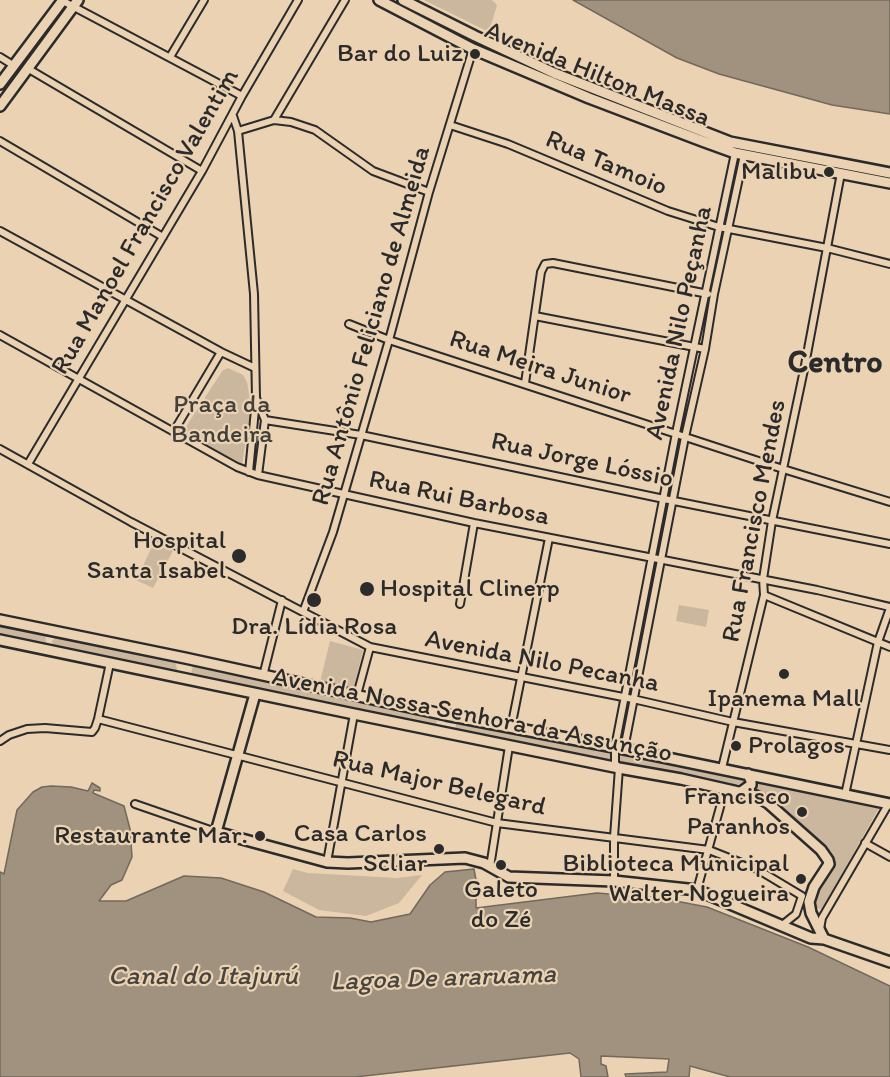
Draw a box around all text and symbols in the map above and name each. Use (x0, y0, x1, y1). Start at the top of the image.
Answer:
street label: Avenida Hilton Massa (480, 16, 714, 134)
place label: Bar do Luiz (337, 38, 463, 70)
marker: Bar do Luiz (468, 47, 482, 61)
street label: Rua Manoel Francisco Valentim (45, 63, 247, 381)
street label: Rua Tamoio (540, 124, 672, 204)
street label: Rua Antônio Feliciano de Almeida (306, 143, 438, 509)
place label: Malibu (741, 156, 817, 188)
marker: Malibu (822, 165, 836, 179)
street label: Avenida Nilo Peçanha (640, 203, 720, 443)
street label: Rua Meira Junior (445, 324, 635, 412)
district label: Centro (788, 345, 882, 383)
park label: Praça da Bandeira (171, 389, 273, 450)
street label: Rua Francisco Mendes (716, 397, 794, 645)
street label: Rua Jorge Lóssio (488, 426, 676, 496)
street label: Rua Rui Barbosa (366, 465, 552, 533)
place label: Hospital Santa Isabel (87, 525, 226, 586)
marker: Hospital Santa Isabel (230, 547, 248, 565)
place label: Hospital Clinerp (380, 573, 560, 605)
marker: Hospital Clinerp (358, 580, 376, 598)
marker: Dra. Lídia Rosa (305, 591, 323, 609)
place label: Dra. Lídia Rosa (231, 611, 397, 643)
street label: Avenida Nilo Pecanha (422, 624, 662, 700)
street label: Avenida Nossa Senhora da Assunção (269, 662, 675, 770)
marker: Ipanema Mall (777, 667, 791, 681)
place label: Ipanema Mall (707, 683, 861, 715)
place label: Prolagos (748, 730, 845, 762)
marker: Prolagos (729, 739, 743, 753)
street label: Rua Major Belegard (329, 744, 549, 824)
place label: Francisco Paranhos (684, 781, 790, 843)
marker: Francisco Paranhos (795, 805, 809, 819)
place label: Casa Carlos Scliar (294, 818, 427, 880)
place label: Restaurante Mar. (54, 820, 248, 852)
marker: Restaurante Mar. (253, 829, 267, 843)
marker: Casa Carlos Scliar (432, 842, 446, 856)
place label: Biblioteca Municipal Walter Nogueira (563, 848, 789, 910)
marker: Galeto do Zé (494, 858, 508, 872)
marker: Biblioteca Municipal Walter Nogueira (794, 872, 808, 886)
place label: Galeto do Zé (464, 874, 538, 936)
water label: Lagoa De araruama (330, 959, 556, 999)
water label: Canal do Itajurú (108, 961, 298, 993)

